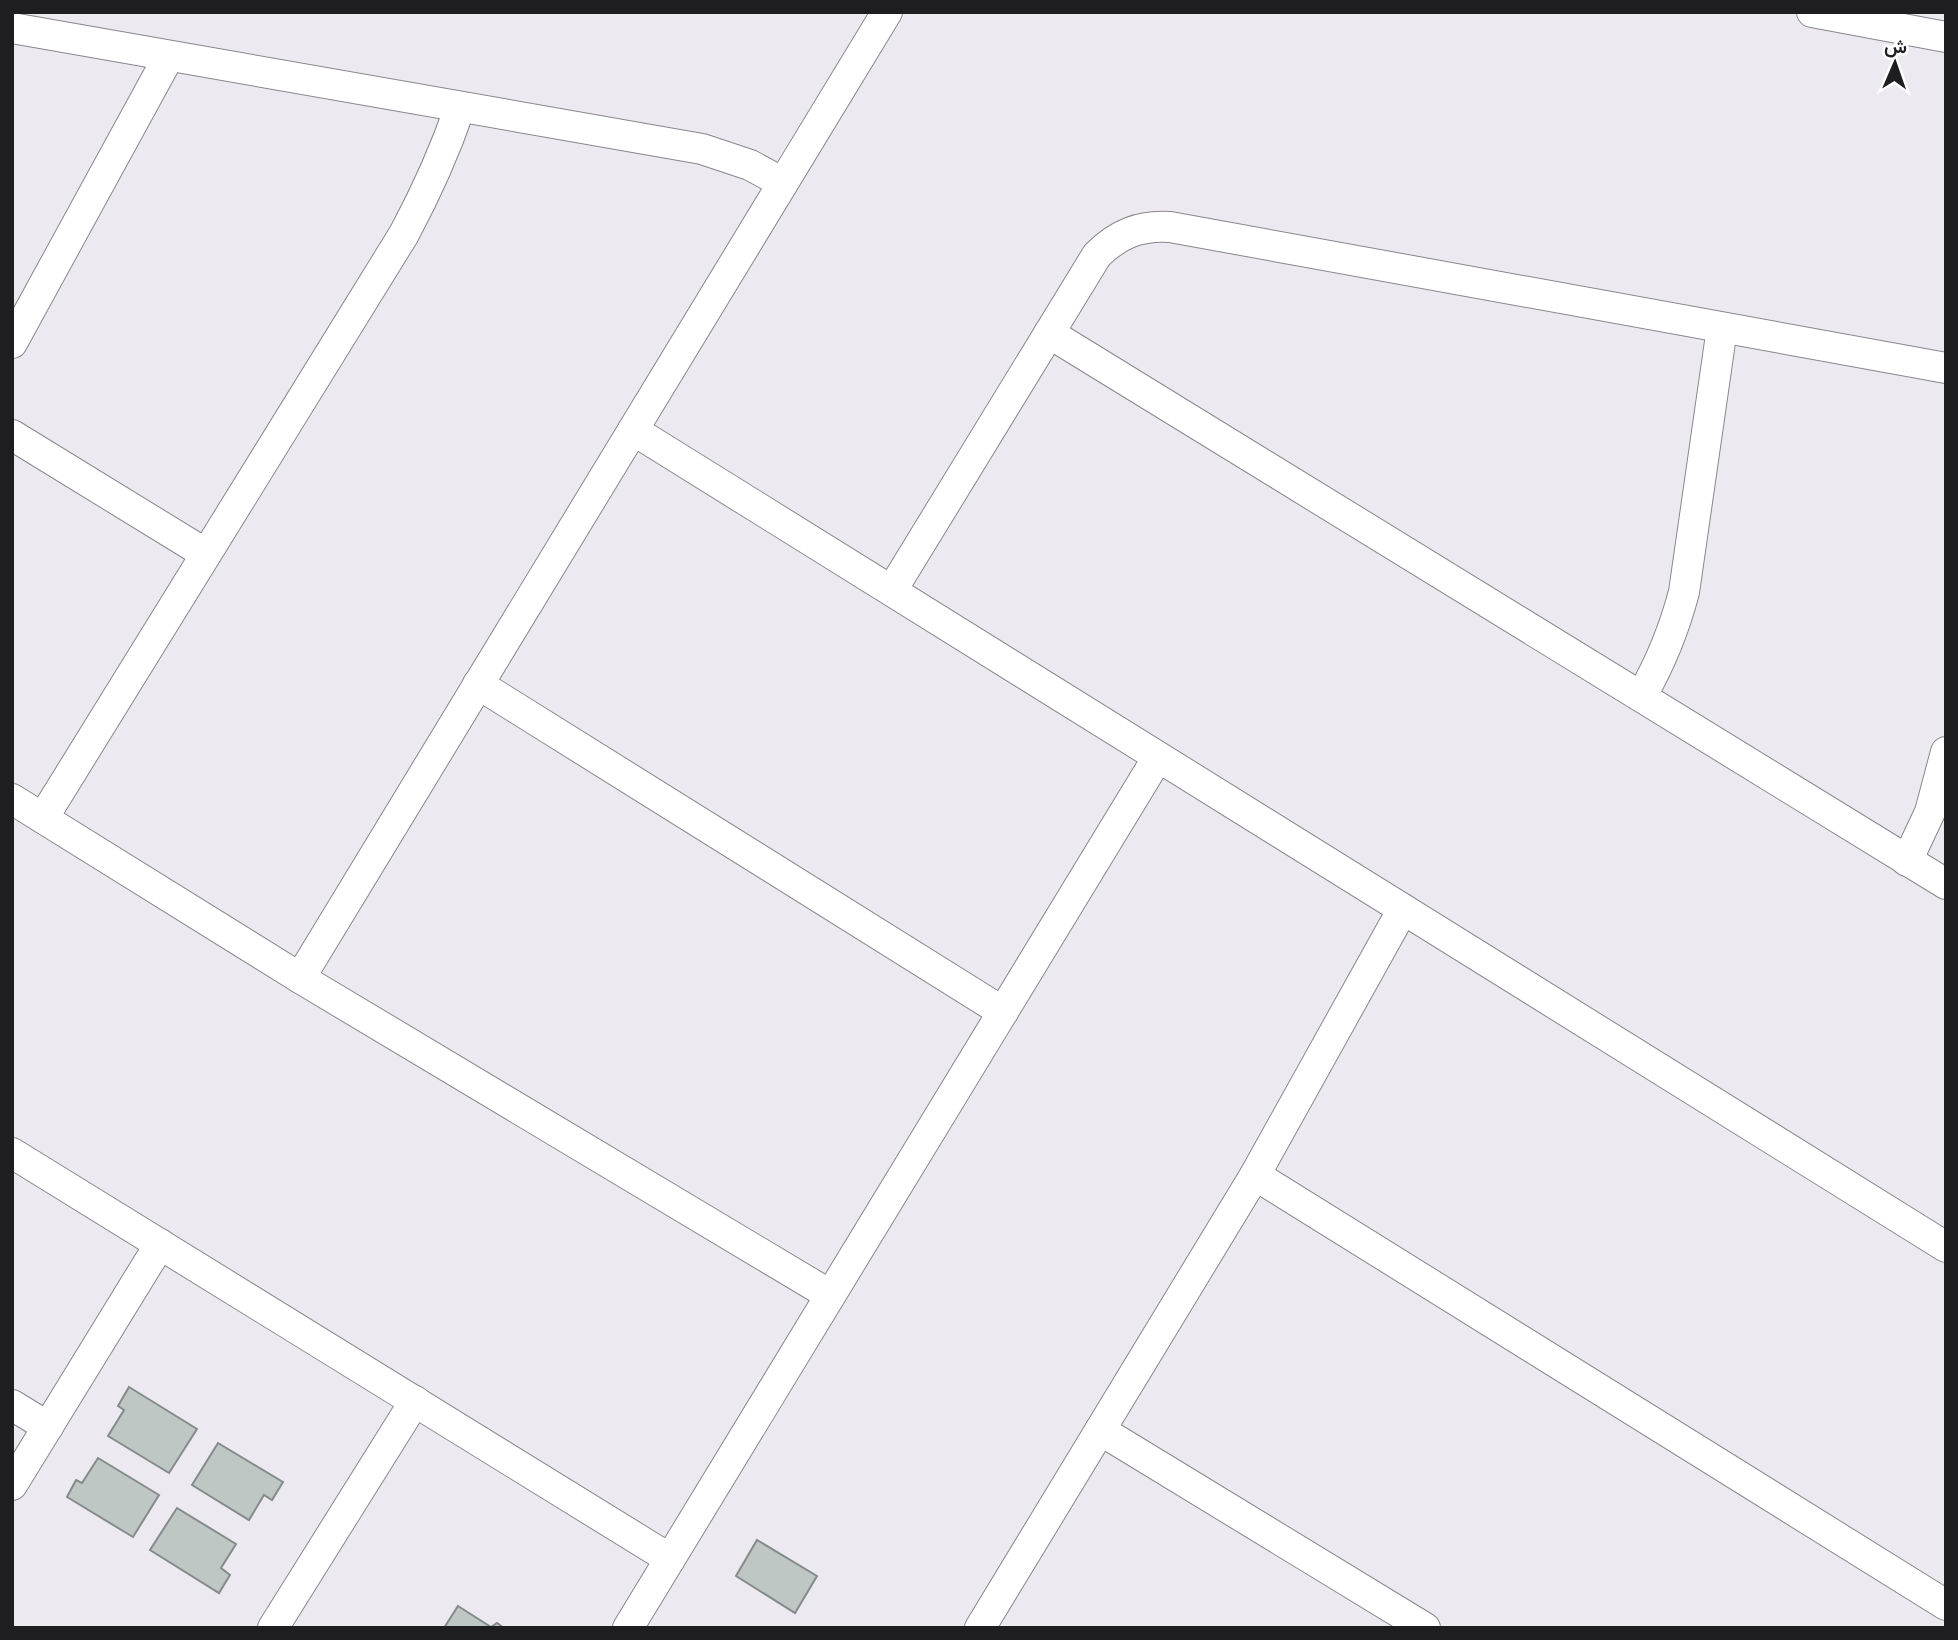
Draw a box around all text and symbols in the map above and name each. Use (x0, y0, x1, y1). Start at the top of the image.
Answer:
north arrow (1860, 28, 1930, 98)
text: ش (1884, 34, 1908, 58)

